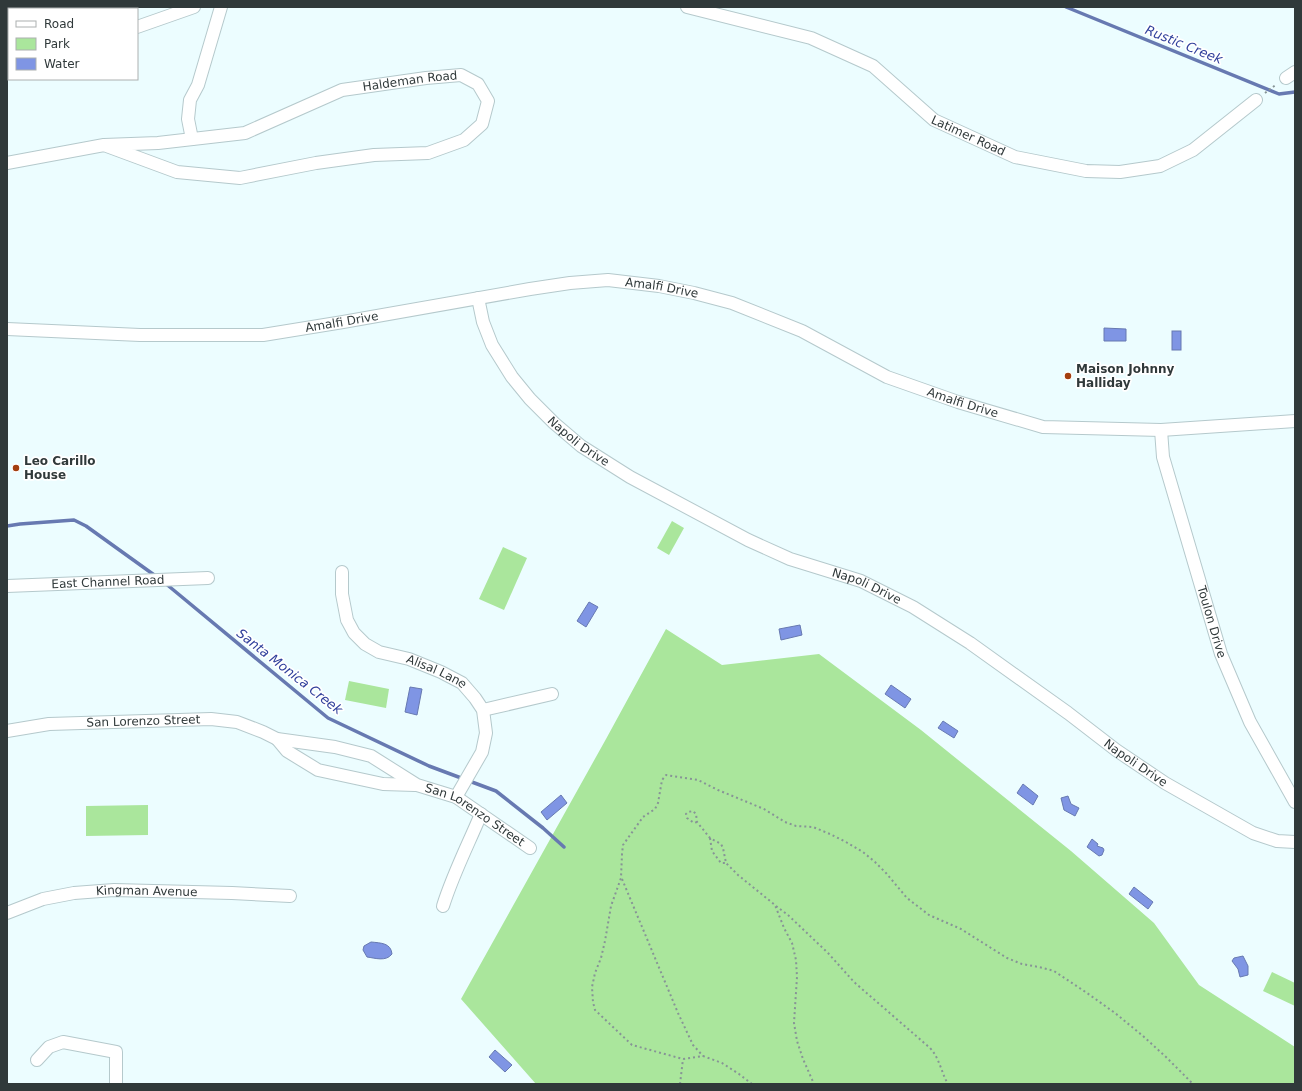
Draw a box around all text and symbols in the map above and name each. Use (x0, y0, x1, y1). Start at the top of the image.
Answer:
legend (8, 8, 138, 80)
text: Road (44, 17, 74, 31)
water label: Rustic Creek (1143, 22, 1225, 67)
text: Park (44, 37, 70, 51)
text: Water (44, 57, 80, 71)
street label: Haldeman Road (362, 68, 458, 94)
street label: Latimer Road (929, 113, 1008, 159)
street label: Amalfi Drive (624, 275, 700, 301)
street label: Amalfi Drive (304, 309, 380, 335)
place label: Maison Johnny Halliday (1076, 362, 1175, 390)
marker: Maison Johnny Halliday (1063, 371, 1073, 381)
street label: Amalfi Drive (925, 385, 1000, 420)
street label: Napoli Drive (545, 414, 612, 469)
place label: Leo Carillo House (24, 454, 96, 482)
marker: Leo Carillo House (11, 463, 21, 473)
street label: Napoli Drive (830, 565, 903, 607)
street label: East Channel Road (51, 573, 165, 591)
street label: Toulon Drive (1194, 583, 1229, 660)
water label: Santa Monica Creek (234, 626, 346, 718)
street label: Alisal Lane (404, 652, 470, 691)
street label: San Lorenzo Street (86, 712, 201, 730)
street label: Napoli Drive (1101, 736, 1170, 790)
street label: San Lorenzo Street (423, 781, 528, 849)
street label: Kingman Avenue (95, 883, 198, 899)

